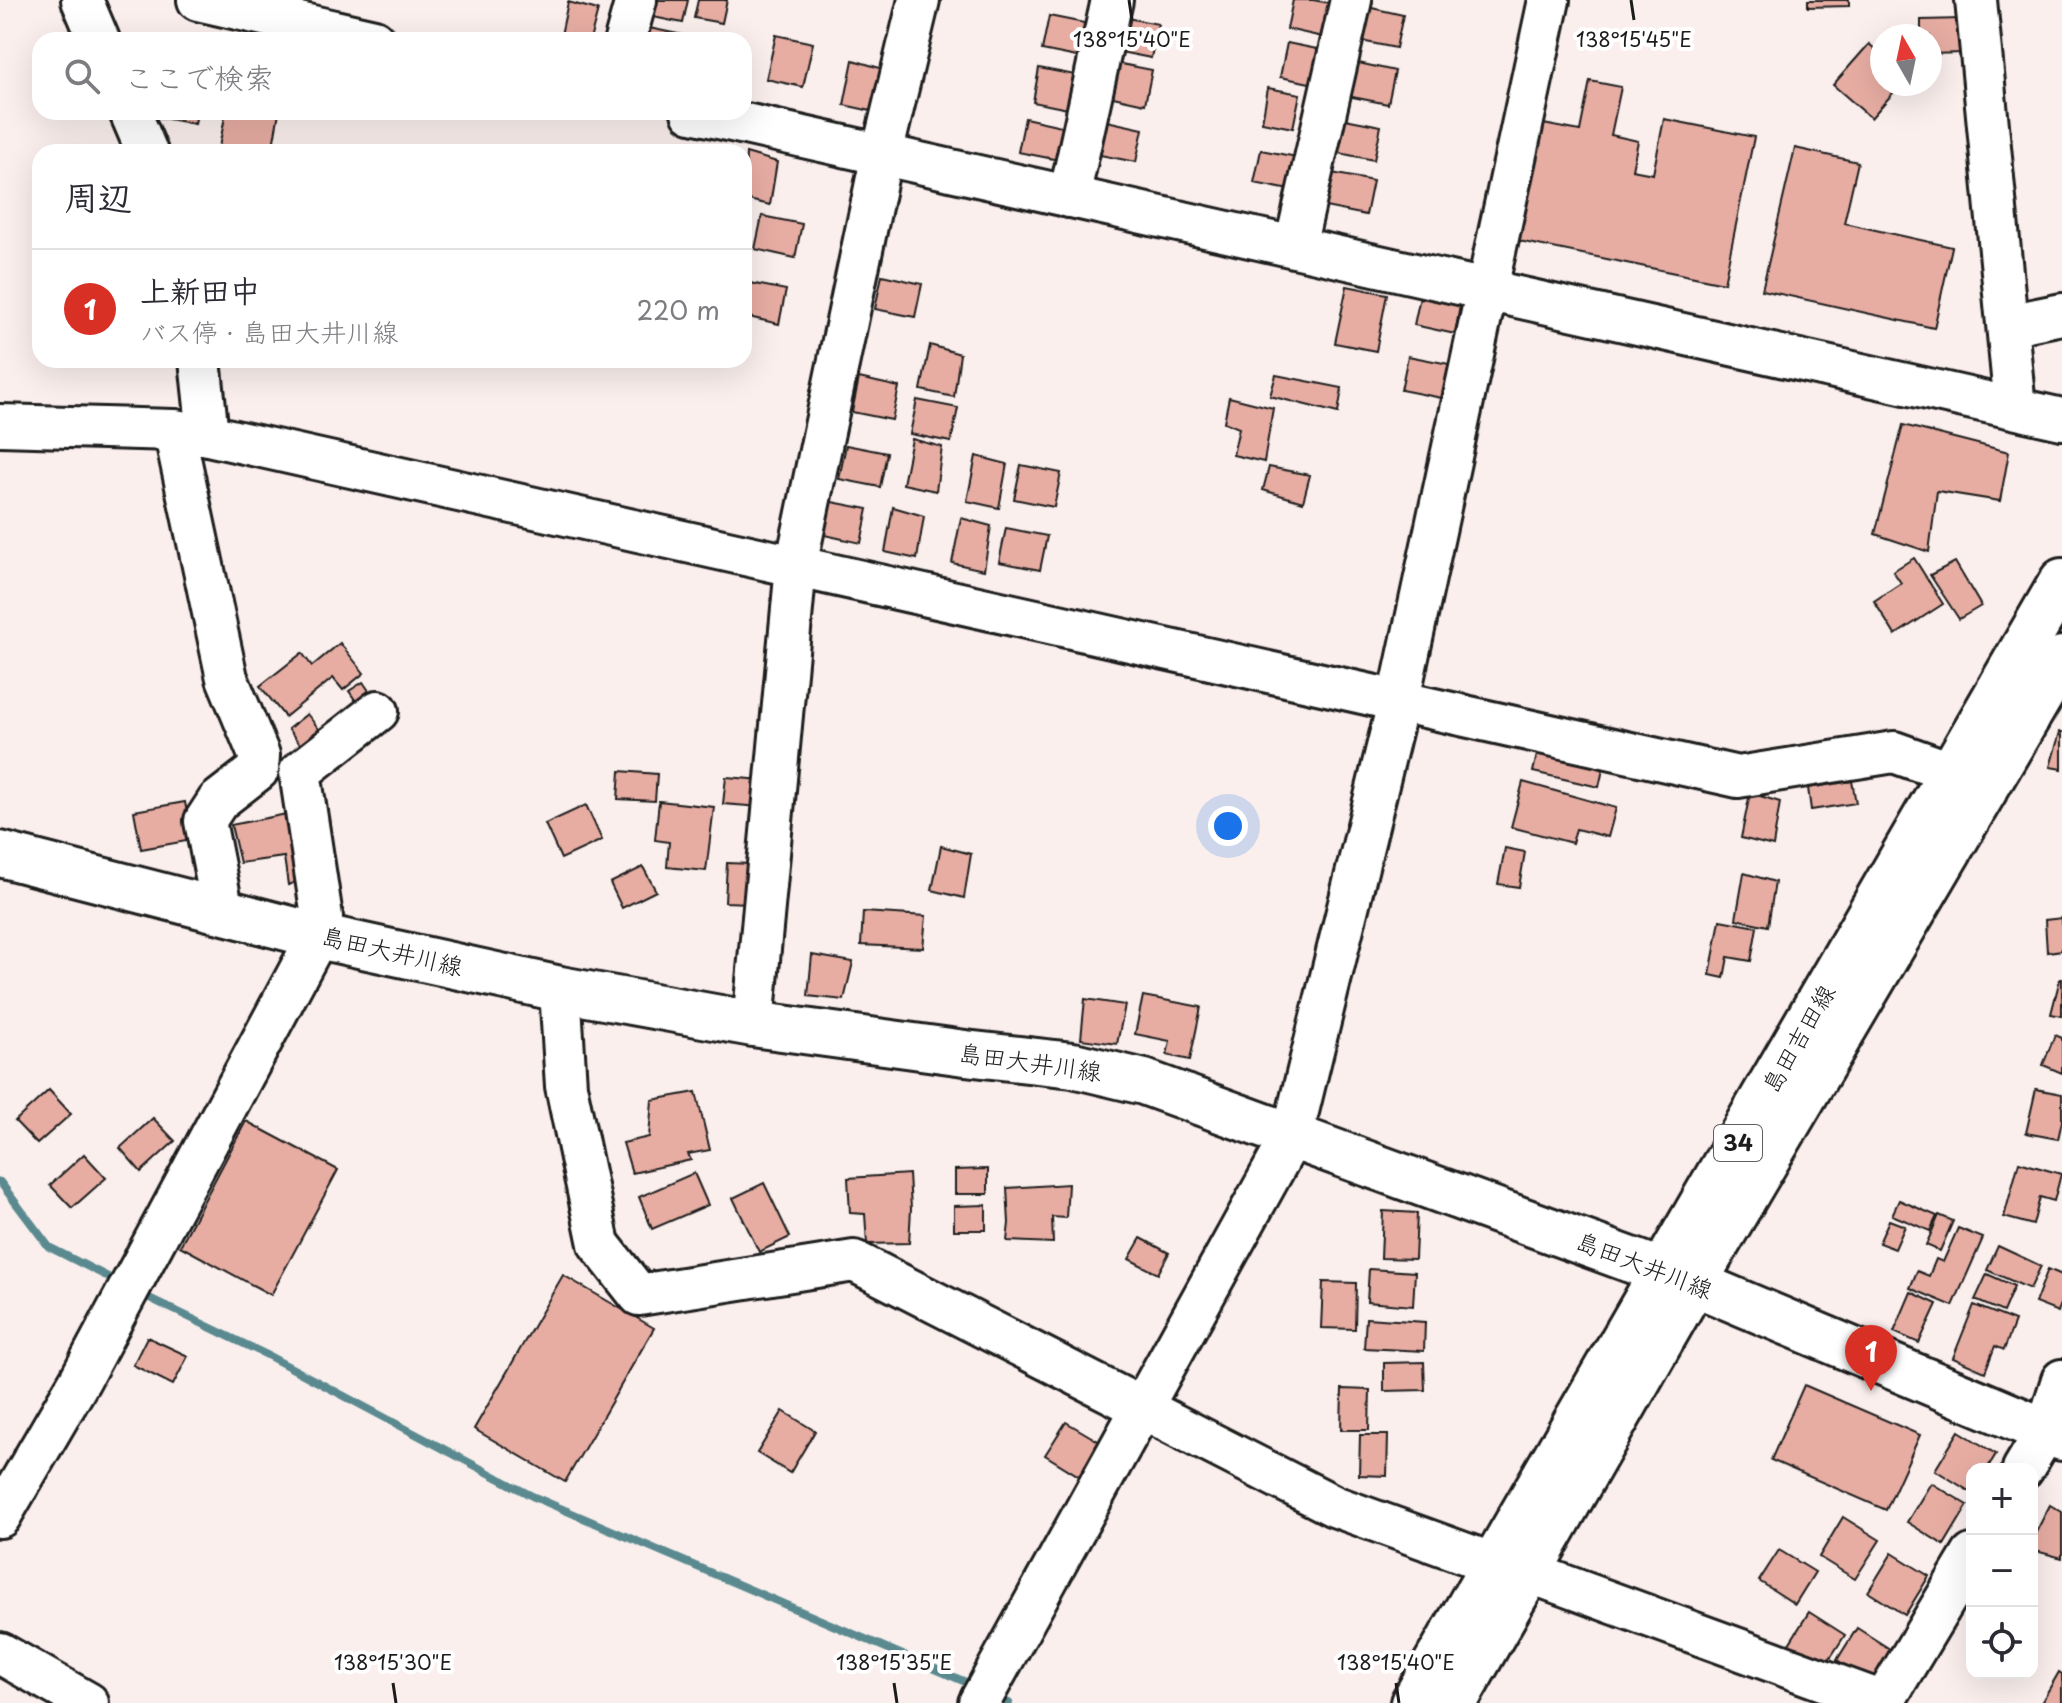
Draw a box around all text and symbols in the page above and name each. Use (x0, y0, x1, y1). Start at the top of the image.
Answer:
text: 138°15'40"E (1073, 24, 1191, 54)
text: 138°15'45"E (1576, 24, 1692, 54)
north arrow (1870, 24, 1942, 96)
search box (32, 32, 752, 120)
icon: search (60, 54, 104, 98)
text: ここで検索 (124, 54, 274, 99)
text: 周辺 (64, 170, 132, 222)
text: 上新田中 (140, 267, 260, 312)
text: 1 (84, 290, 96, 329)
text: 220 m (636, 290, 720, 329)
text: バス停 · 島田大井川線 (140, 312, 398, 351)
your location (1208, 806, 1248, 846)
street label: 島田大井川線 (318, 916, 467, 984)
street label: 島田吉田線 (1752, 977, 1843, 1099)
street label: 島田大井川線 (956, 1033, 1104, 1089)
road number: 34 (1714, 1125, 1762, 1161)
street label: 島田大井川線 (1571, 1222, 1718, 1307)
pin: 1 (1845, 1325, 1897, 1391)
map controls (1966, 1463, 2038, 1679)
button: + (1966, 1463, 2038, 1535)
button: − (1966, 1535, 2038, 1607)
button: locate (1966, 1607, 2038, 1679)
text: 138°15'30"E (334, 1647, 452, 1677)
text: 138°15'35"E (836, 1647, 952, 1677)
text: 138°15'40"E (1337, 1647, 1455, 1677)

